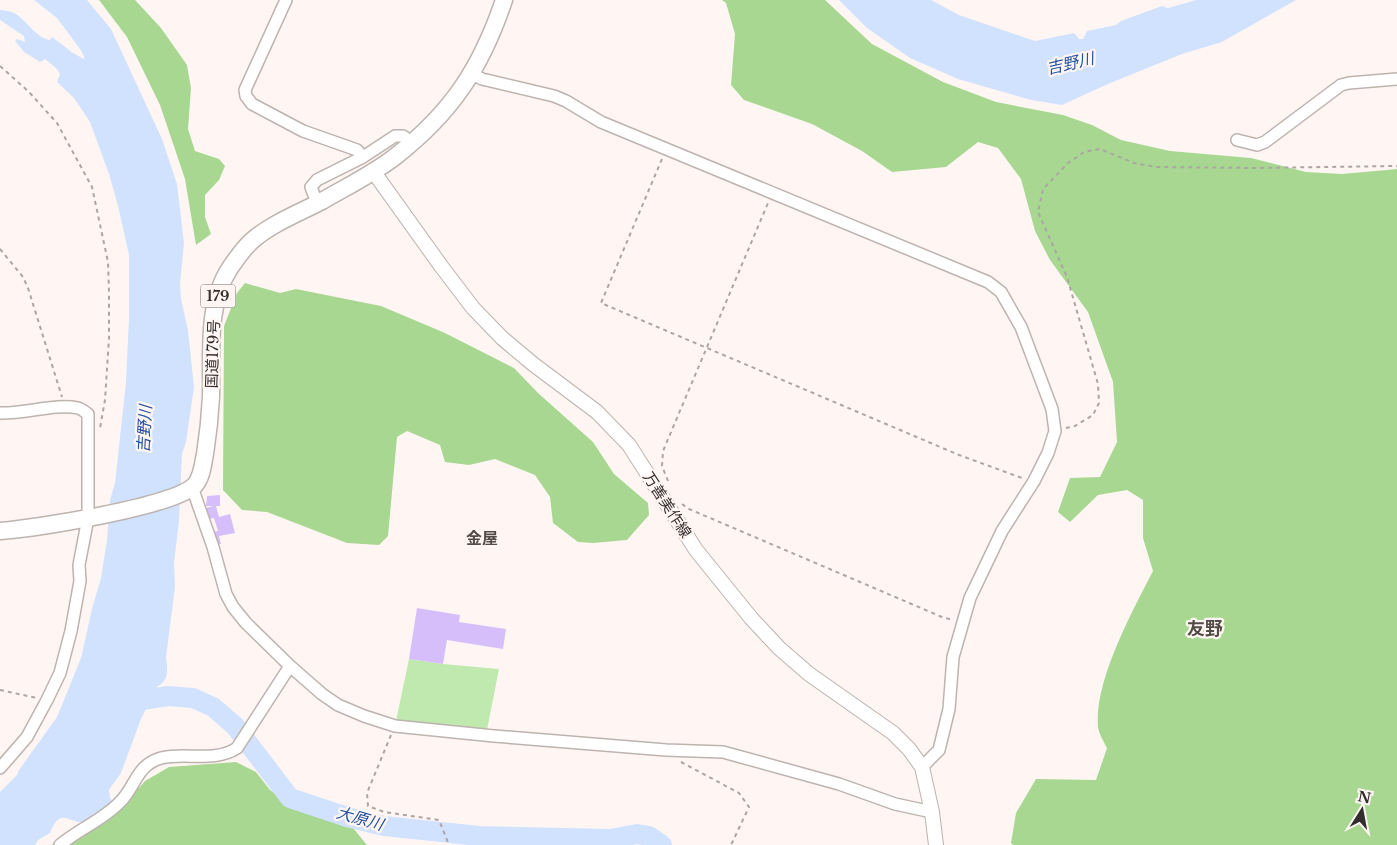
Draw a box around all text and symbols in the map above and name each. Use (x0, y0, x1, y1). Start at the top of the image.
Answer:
water label: 吉野川 (1044, 47, 1098, 78)
road number: 179 (200, 284, 236, 308)
street label: 国道179号 (202, 319, 223, 389)
water label: 吉野川 (133, 403, 155, 453)
street label: 万善美作線 (639, 468, 696, 541)
district label: 金屋 (466, 528, 498, 548)
district label: 友野 (1187, 618, 1223, 640)
north arrow (1337, 785, 1387, 835)
text: N (1356, 787, 1373, 807)
water label: 大原川 (334, 802, 388, 835)

